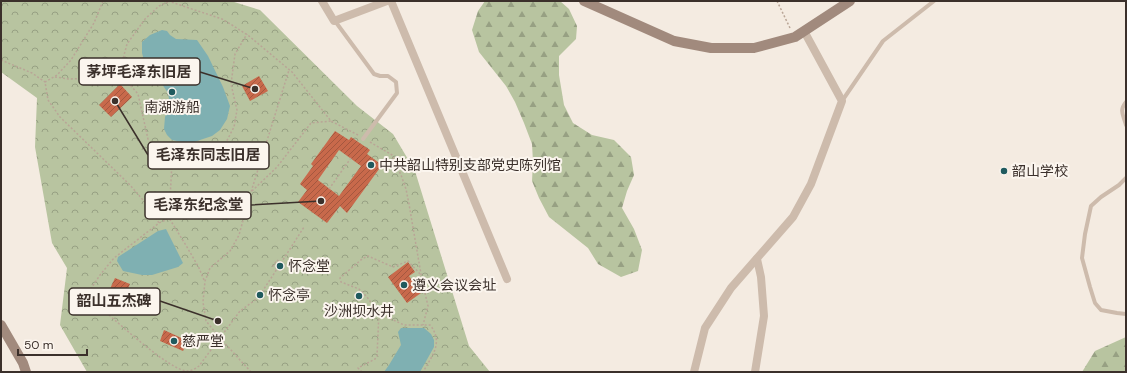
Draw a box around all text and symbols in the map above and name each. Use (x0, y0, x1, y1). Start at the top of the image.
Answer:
callout: 茅坪毛泽东旧居 (79, 58, 200, 85)
text: 茅坪毛泽东旧居 (86, 62, 192, 82)
marker: 南湖游船 (167, 87, 177, 97)
place label: 南湖游船 (144, 98, 200, 116)
callout: 毛泽东同志旧居 (148, 142, 269, 169)
text: 毛泽东同志旧居 (155, 145, 261, 165)
place label: 中共韶山特别支部党史陈列馆 (379, 156, 561, 174)
marker: 中共韶山特别支部党史陈列馆 (366, 160, 376, 170)
place label: 韶山学校 (1012, 162, 1068, 180)
marker: 韶山学校 (999, 166, 1009, 176)
callout: 毛泽东纪念堂 (145, 192, 251, 219)
text: 毛泽东纪念堂 (153, 195, 243, 215)
place label: 怀念堂 (288, 257, 330, 275)
marker: 怀念堂 (275, 261, 285, 271)
place label: 遵义会议会址 (412, 276, 496, 294)
marker: 遵义会议会址 (399, 280, 409, 290)
place label: 怀念亭 (268, 286, 310, 304)
callout: 韶山五杰碑 (69, 288, 160, 315)
marker: 怀念亭 (255, 290, 265, 300)
text: 韶山五杰碑 (76, 291, 152, 311)
marker: 沙洲坝水井 (354, 291, 364, 301)
place label: 沙洲坝水井 (324, 302, 394, 320)
scale bar (18, 331, 87, 357)
place label: 慈严堂 (182, 332, 224, 350)
marker: 慈严堂 (169, 336, 179, 346)
text: 50 m (24, 337, 53, 353)

